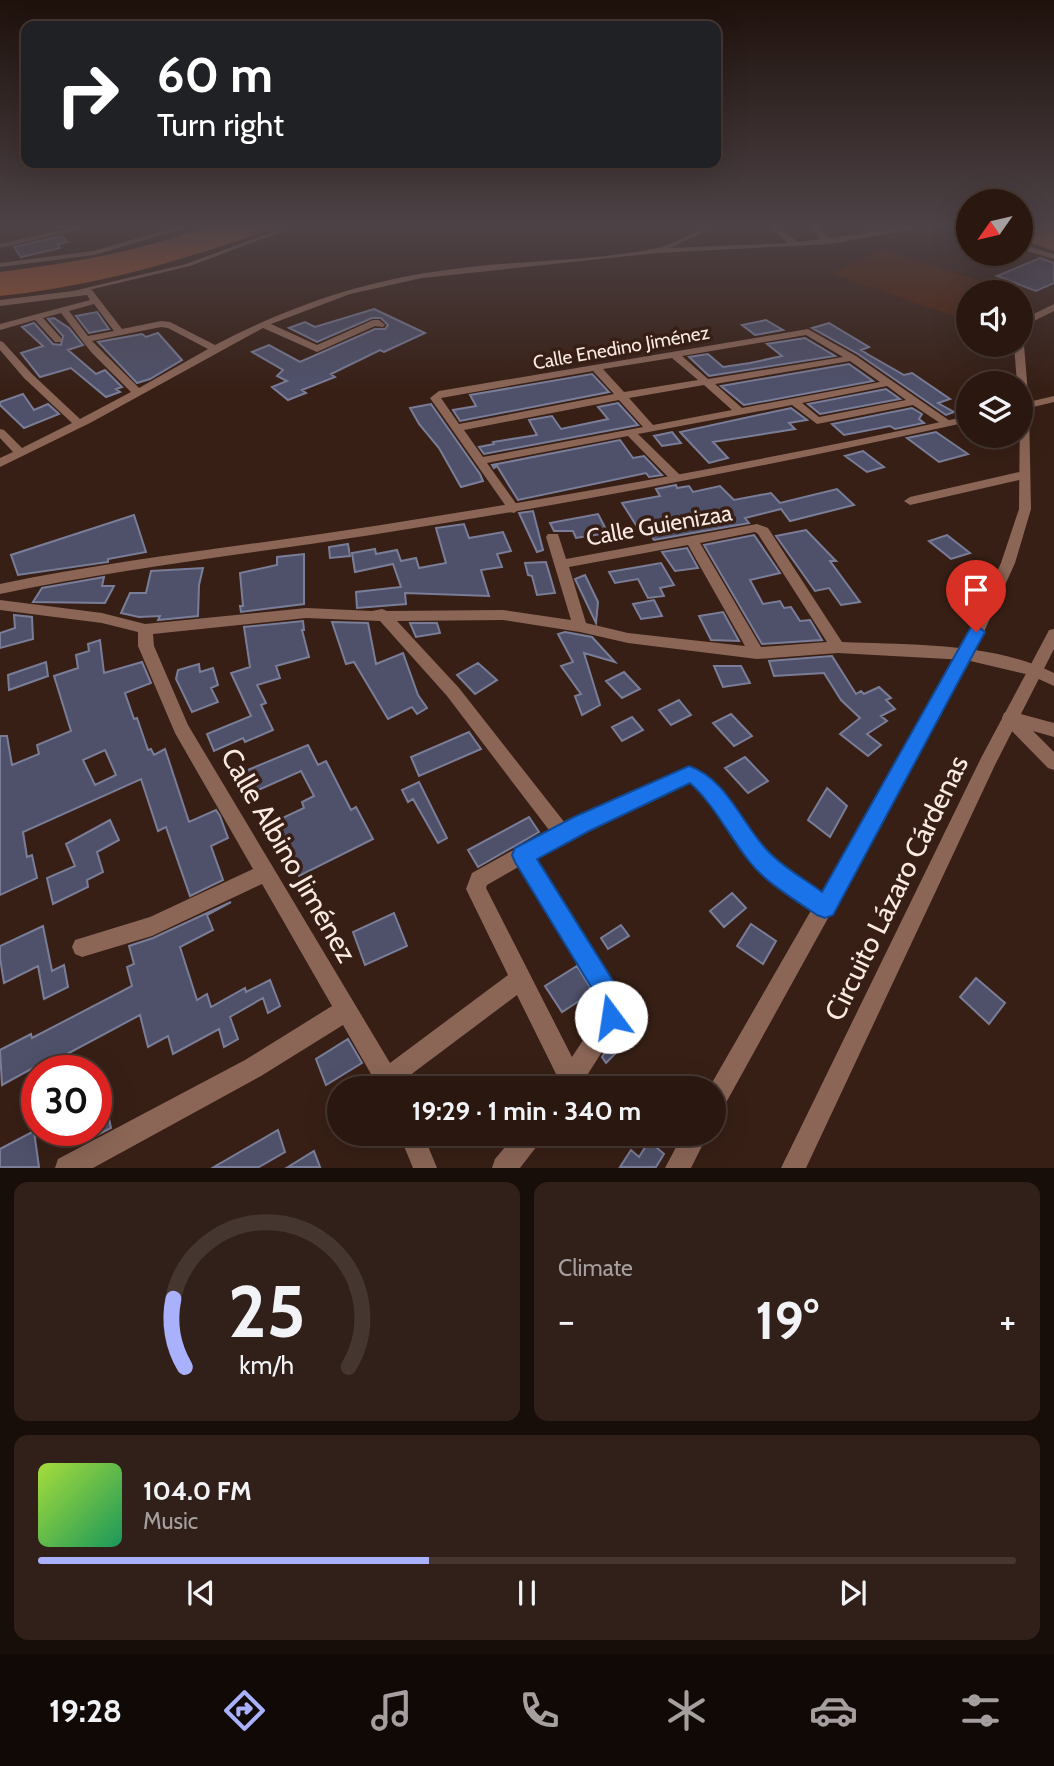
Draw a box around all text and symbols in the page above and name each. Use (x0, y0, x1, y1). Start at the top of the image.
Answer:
text: 60 m (157, 45, 273, 104)
icon: right (42, 49, 133, 140)
text: Turn right (157, 105, 284, 144)
north arrow (956, 189, 1032, 266)
map controls (956, 189, 1033, 448)
button: sound (956, 280, 1033, 357)
street label: Calle Enedino Jiménez (531, 321, 711, 374)
button: layers (956, 371, 1033, 448)
street label: Calle Guienizaa (584, 498, 734, 552)
pin (946, 560, 1006, 632)
icon: arrive (957, 571, 995, 609)
street label: Calle Albino Jiménez (214, 742, 364, 968)
street label: Circuito Lázaro Cárdenas (817, 750, 975, 1026)
position arrow (574, 980, 648, 1054)
speed limit sign: 30 (21, 1055, 112, 1146)
text: 19:29 · 1 min · 340 m (412, 1095, 641, 1127)
text: Climate (558, 1254, 633, 1282)
text: 25 (228, 1268, 306, 1356)
text: 19° (755, 1289, 819, 1352)
text: − (558, 1297, 575, 1344)
text: + (999, 1297, 1016, 1344)
text: km/h (240, 1350, 294, 1380)
text: 104.0 FM (143, 1475, 252, 1507)
text: Music (143, 1507, 198, 1535)
icon: previous (182, 1574, 220, 1612)
icon: pause (508, 1574, 546, 1612)
icon: next (834, 1574, 872, 1612)
icon: directions (220, 1686, 269, 1735)
icon: music (367, 1686, 416, 1735)
icon: phone (515, 1686, 564, 1735)
icon: climate (662, 1686, 711, 1735)
icon: car (809, 1686, 858, 1735)
icon: filters (956, 1686, 1005, 1735)
text: 19:28 (49, 1691, 122, 1730)

